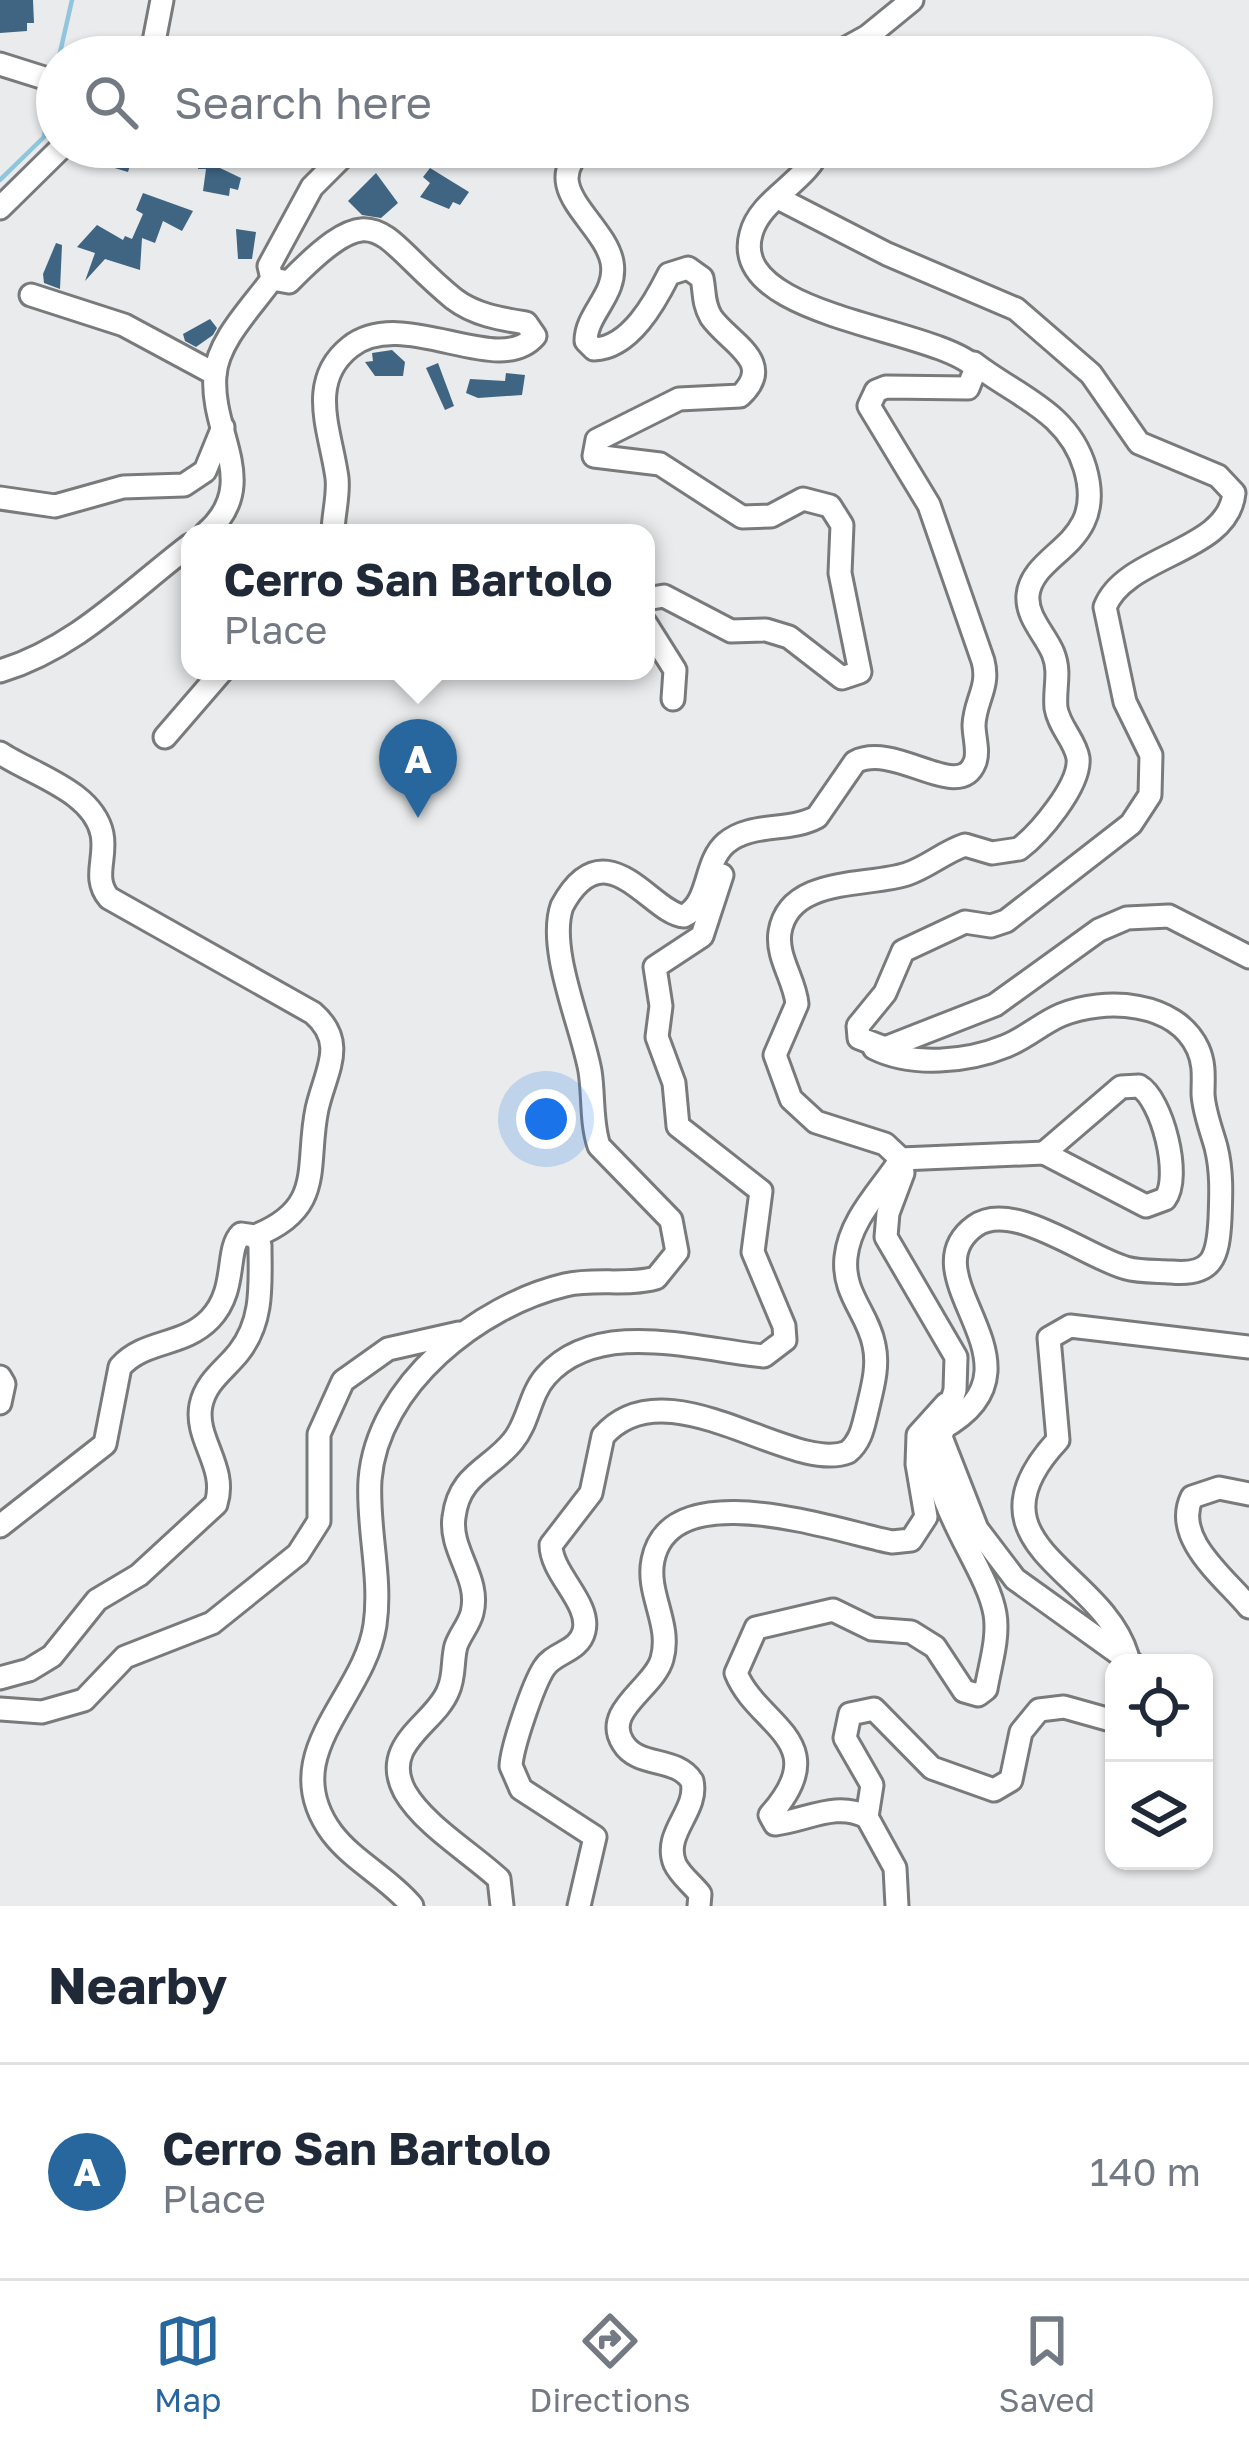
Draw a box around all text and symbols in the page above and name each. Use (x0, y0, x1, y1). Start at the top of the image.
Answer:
search box (36, 36, 1213, 168)
icon: search (78, 69, 144, 135)
text: Search here (174, 75, 432, 129)
popup (181, 524, 655, 680)
text: Cerro San Bartolo (223, 552, 613, 606)
text: Place (223, 606, 327, 653)
pin: A (379, 719, 457, 818)
your location (516, 1089, 576, 1149)
map controls (1105, 1654, 1213, 1870)
button: locate (1105, 1654, 1213, 1762)
button: layers (1105, 1762, 1213, 1870)
text: Nearby (48, 1954, 227, 2015)
text: Cerro San Bartolo (162, 2121, 551, 2175)
text: A (73, 2148, 101, 2195)
text: 140 m (1090, 2148, 1201, 2195)
text: Place (162, 2175, 266, 2222)
tab: Map (154, 2308, 221, 2419)
tab: Directions (529, 2308, 691, 2419)
tab: Saved (999, 2308, 1095, 2419)

